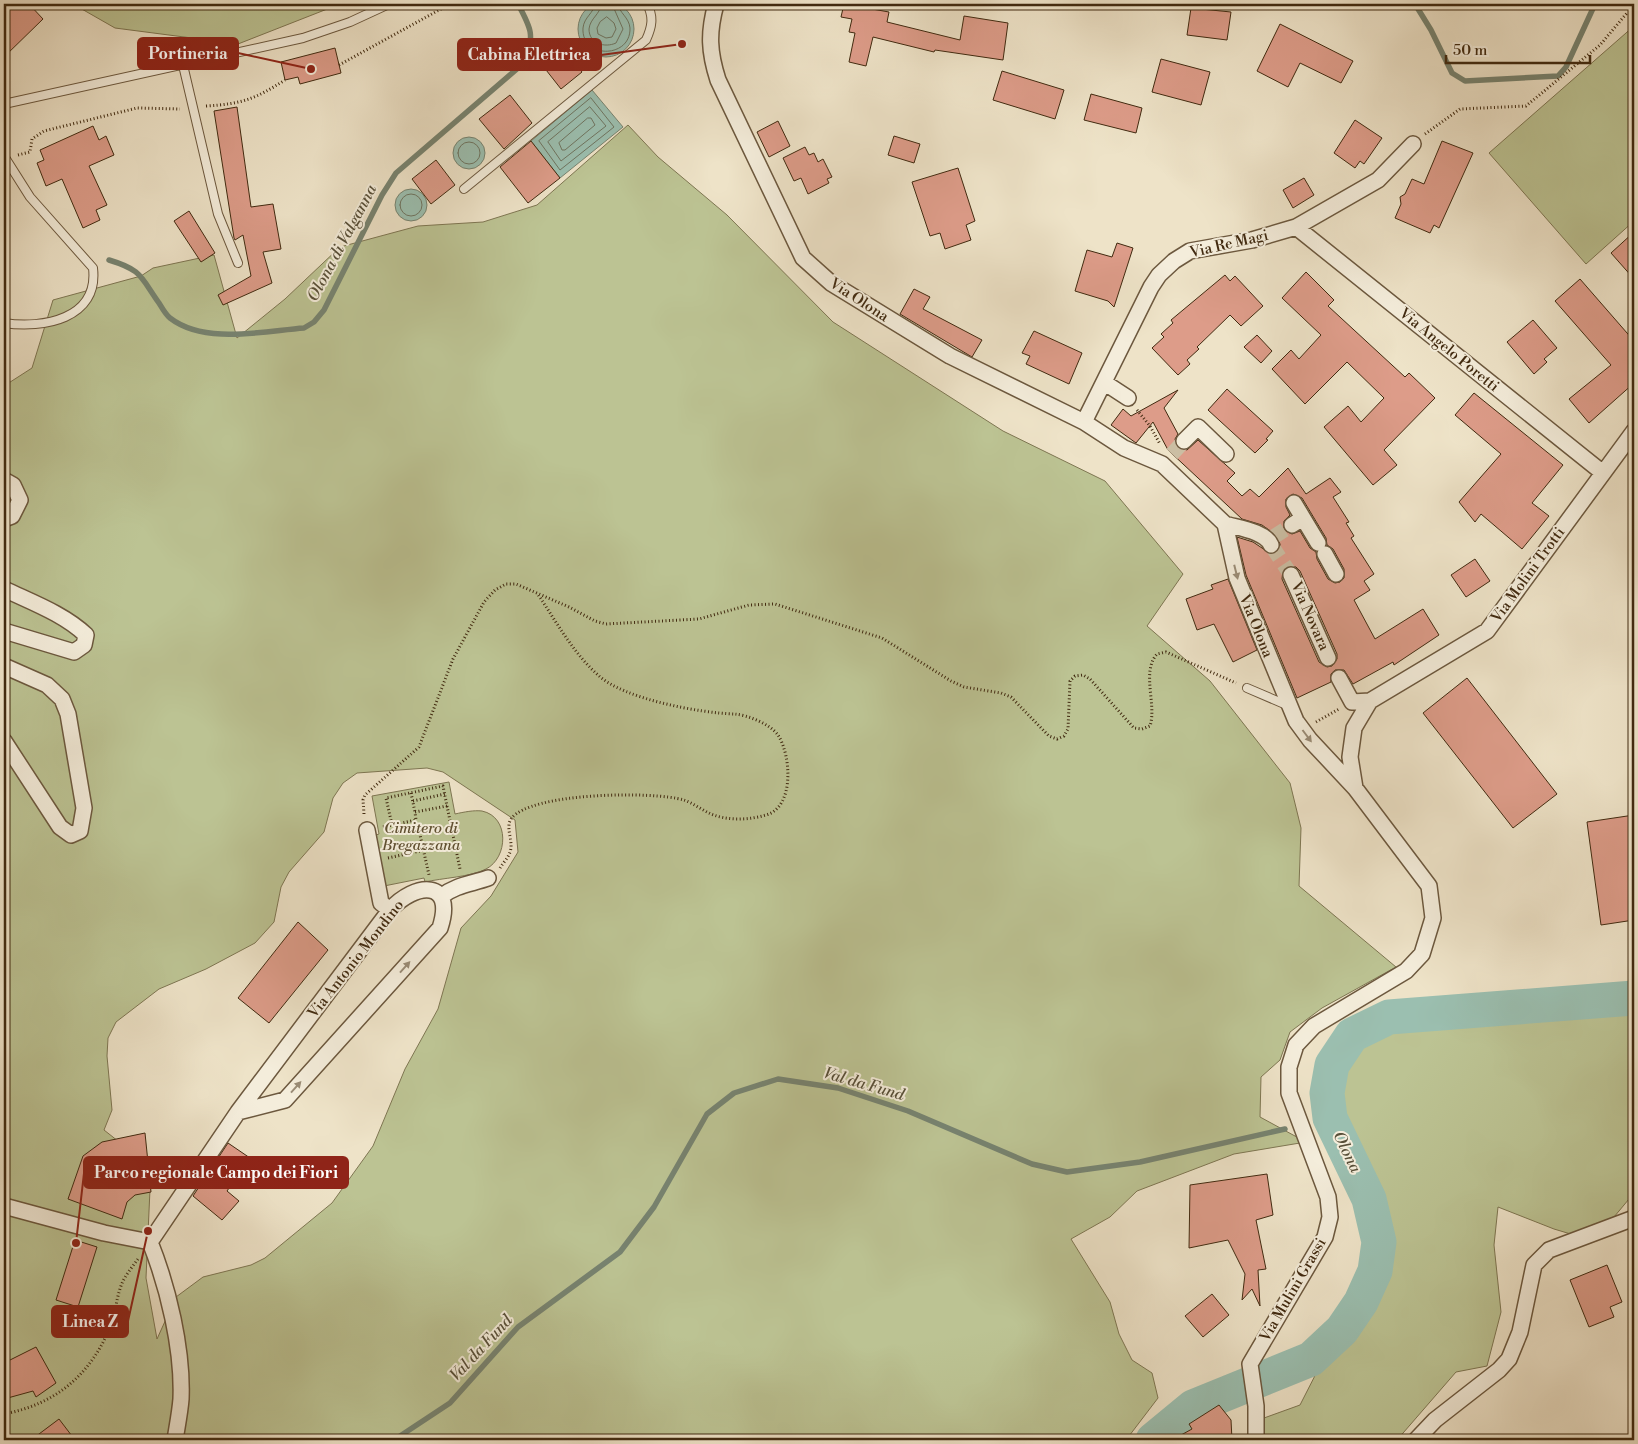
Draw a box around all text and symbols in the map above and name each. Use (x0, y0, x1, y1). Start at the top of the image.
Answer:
scale bar (1446, 32, 1589, 64)
callout: Portineria (138, 38, 238, 69)
callout: Cabina Elettrica (458, 39, 601, 70)
text: 50 m (1453, 41, 1487, 60)
text: Portineria (148, 44, 228, 64)
text: Cabina Elettrica (467, 45, 591, 65)
water label: Olona di Valganna (303, 181, 381, 305)
street label: Via Re Magi (1187, 226, 1270, 262)
street label: Via Olona (825, 273, 892, 326)
street label: Via Angelo Poretti (1394, 303, 1503, 396)
street label: Via Molini Trotti (1486, 523, 1569, 627)
one-way arrow (1232, 564, 1240, 579)
street label: Via Novara (1286, 578, 1334, 654)
street label: Via Olona (1234, 591, 1277, 661)
one-way arrow (1302, 729, 1313, 742)
park label: Cimitero di Bregazzana (381, 819, 461, 855)
street label: Via Antonio Mondino (303, 896, 408, 1023)
one-way arrow (400, 960, 411, 973)
water label: Val da Fund (821, 1063, 908, 1105)
one-way arrow (291, 1081, 302, 1094)
water label: Olona (1328, 1128, 1366, 1176)
callout: Parco regionale Campo dei Fiori (84, 1157, 348, 1188)
text: Parco regionale Campo dei Fiori (94, 1163, 338, 1183)
street label: Via Mulini Grassi (1255, 1235, 1330, 1346)
callout: Linea Z (52, 1306, 128, 1337)
water label: Val da Fund (445, 1310, 517, 1385)
text: Linea Z (62, 1312, 118, 1332)

